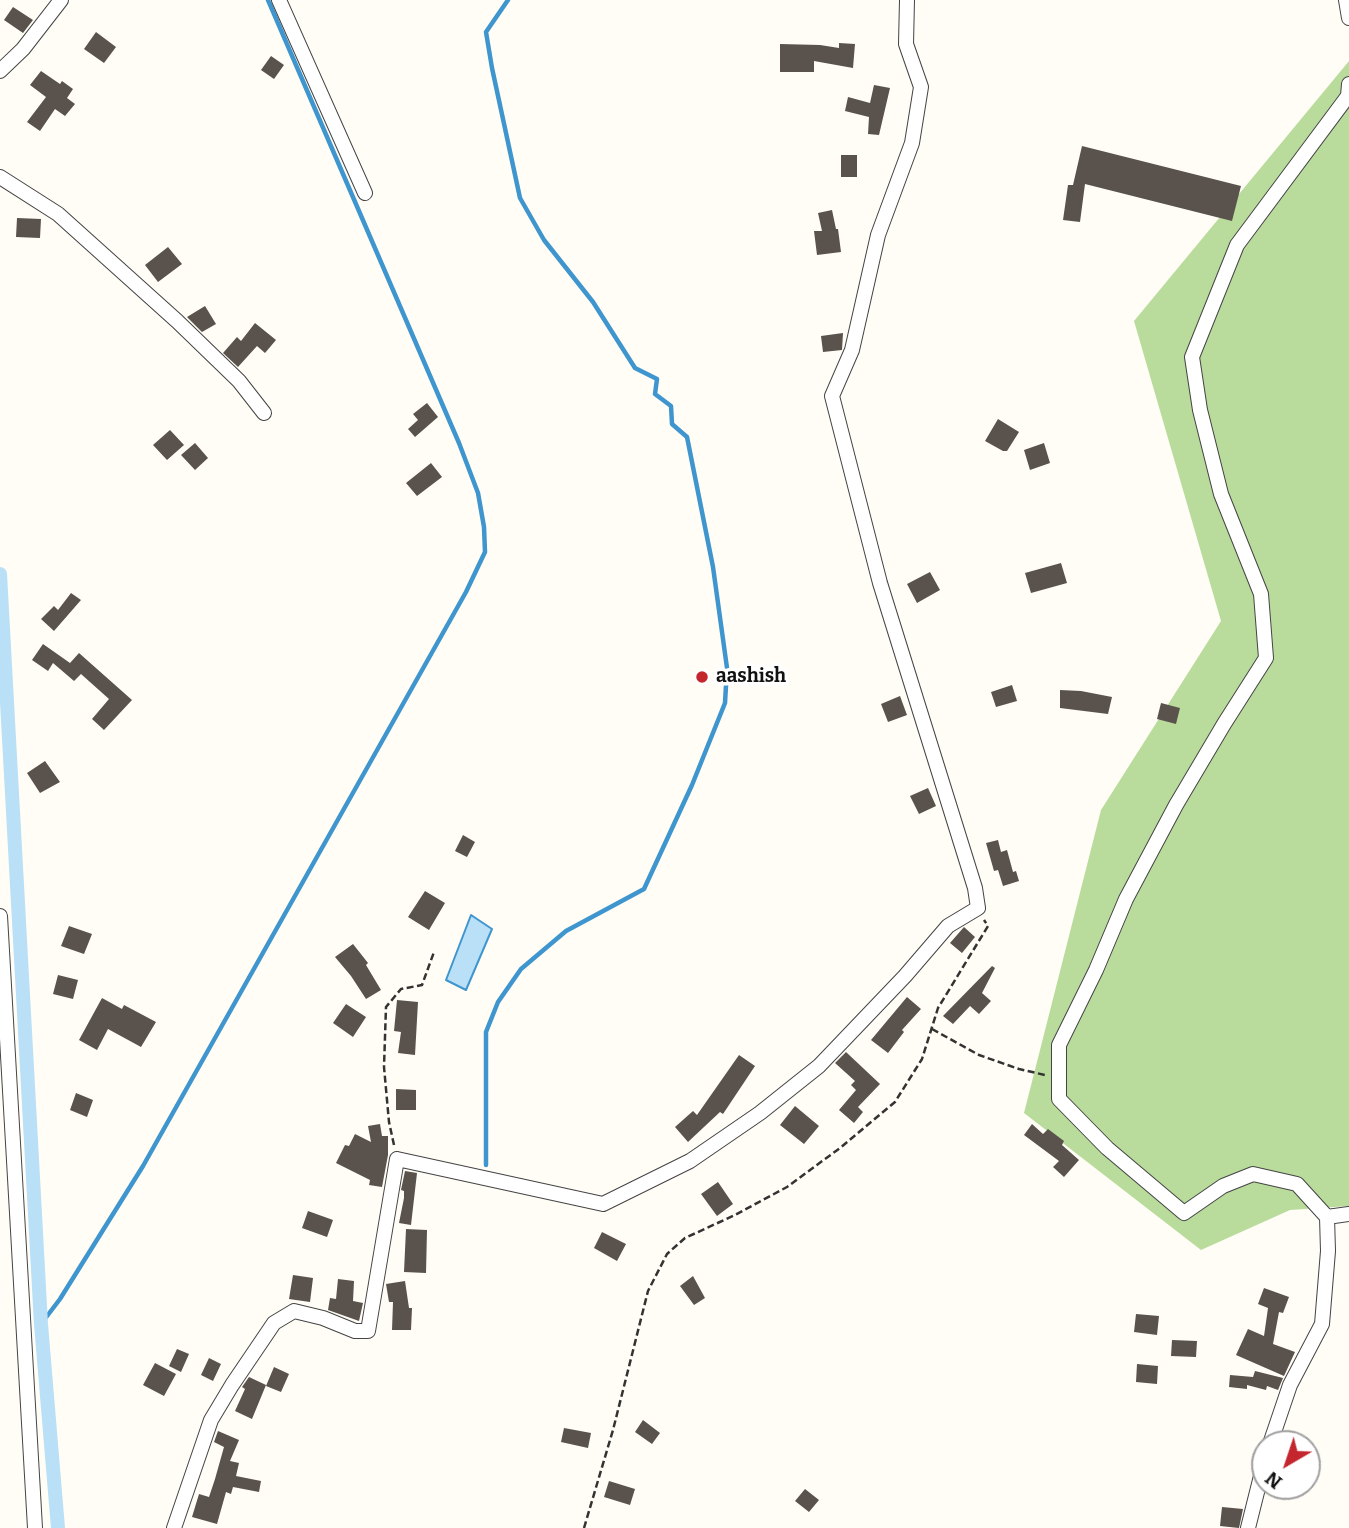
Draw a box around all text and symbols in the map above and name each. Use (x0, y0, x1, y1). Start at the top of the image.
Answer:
place label: aashish (716, 666, 786, 688)
marker: aashish (694, 669, 710, 685)
north arrow (1251, 1430, 1321, 1500)
text: N (1261, 1467, 1287, 1494)

